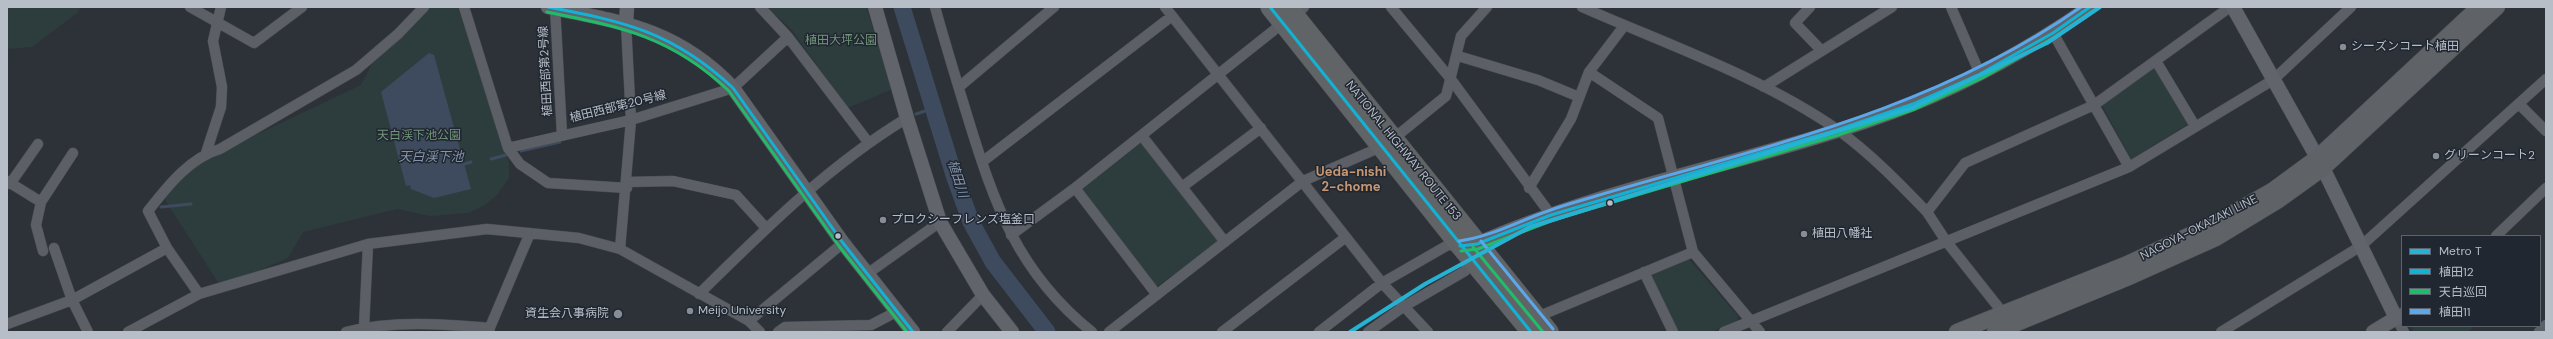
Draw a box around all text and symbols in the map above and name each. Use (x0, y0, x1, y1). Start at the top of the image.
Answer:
street label: 植田西部第2号線 (536, 25, 556, 117)
park label: 植田大坪公園 (805, 34, 877, 48)
place label: シーズンコート植田 (2351, 40, 2459, 54)
marker: シーズンコート植田 (2338, 42, 2348, 52)
street label: NATIONAL HIGHWAY ROUTE 153 (1342, 78, 1464, 224)
street label: 植田西部第20号線 (568, 88, 668, 126)
park label: 天白渓下池公園 (377, 129, 461, 143)
place label: グリーンコート2 (2444, 149, 2535, 163)
water label: 天白渓下池 (399, 150, 463, 166)
marker: グリーンコート2 (2431, 151, 2441, 161)
water label: 植田川 (944, 158, 970, 200)
district label: Ueda-nishi 2-chome (1316, 165, 1386, 196)
street label: NAGOYA-OKAZAKI LINE (2138, 192, 2260, 264)
unlabelled marker (1605, 198, 1615, 208)
place label: プロクシーフレンズ塩釜口 (891, 213, 1035, 227)
marker: プロクシーフレンズ塩釜口 (878, 215, 888, 225)
place label: 植田八幡社 (1812, 227, 1872, 241)
marker: 植田八幡社 (1799, 229, 1809, 239)
unlabelled marker (833, 231, 843, 241)
legend (2401, 235, 2541, 327)
text: Metro T (2439, 243, 2482, 259)
text: 植田12 (2439, 264, 2474, 280)
text: 天白巡回 (2439, 284, 2487, 300)
place label: Meijo University (698, 304, 786, 318)
text: 植田11 (2439, 304, 2471, 320)
marker: Meijo University (685, 306, 695, 316)
place label: 資生会八事病院 (525, 307, 609, 321)
marker: 資生会八事病院 (612, 308, 624, 320)

